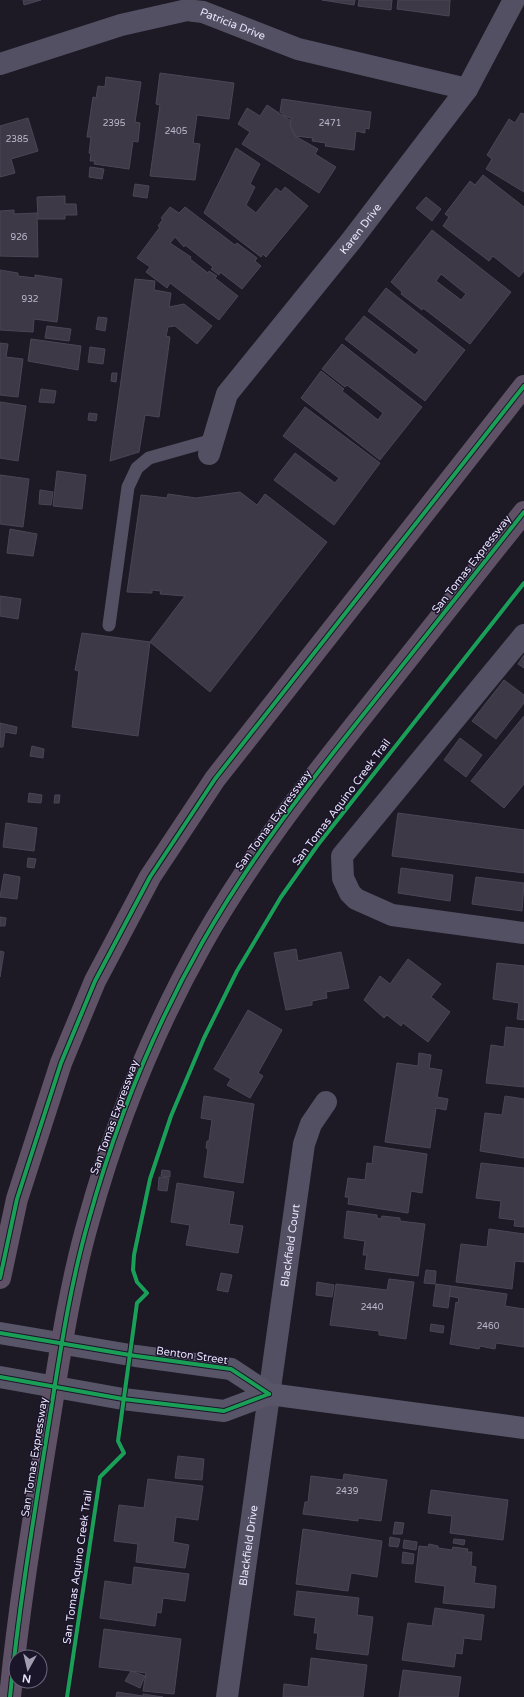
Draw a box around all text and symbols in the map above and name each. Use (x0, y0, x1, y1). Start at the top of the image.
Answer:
street label: Patricia Drive (198, 5, 267, 43)
house number: 2395 (103, 118, 126, 129)
house number: 2471 (319, 118, 341, 129)
house number: 2405 (165, 126, 188, 137)
house number: 2385 (6, 134, 29, 145)
street label: Karen Drive (337, 201, 384, 257)
house number: 926 (11, 232, 28, 243)
house number: 932 (22, 294, 38, 305)
street label: San Tomas Expressway (429, 513, 514, 616)
street label: San Tomas Aquino Creek Trail (290, 736, 393, 868)
street label: San Tomas Expressway (233, 767, 314, 873)
street label: San Tomas Expressway (88, 1058, 141, 1176)
street label: Blackfield Court (278, 1203, 303, 1288)
house number: 2440 (361, 1302, 384, 1313)
house number: 2460 (477, 1321, 500, 1332)
street label: Benton Street (155, 1344, 229, 1367)
street label: San Tomas Expressway (19, 1396, 50, 1518)
house number: 2439 (336, 1486, 359, 1497)
street label: San Tomas Aquino Creek Trail (60, 1489, 95, 1645)
street label: Blackfield Drive (237, 1504, 261, 1587)
north arrow (8, 1649, 48, 1689)
text: N (21, 1671, 32, 1685)

